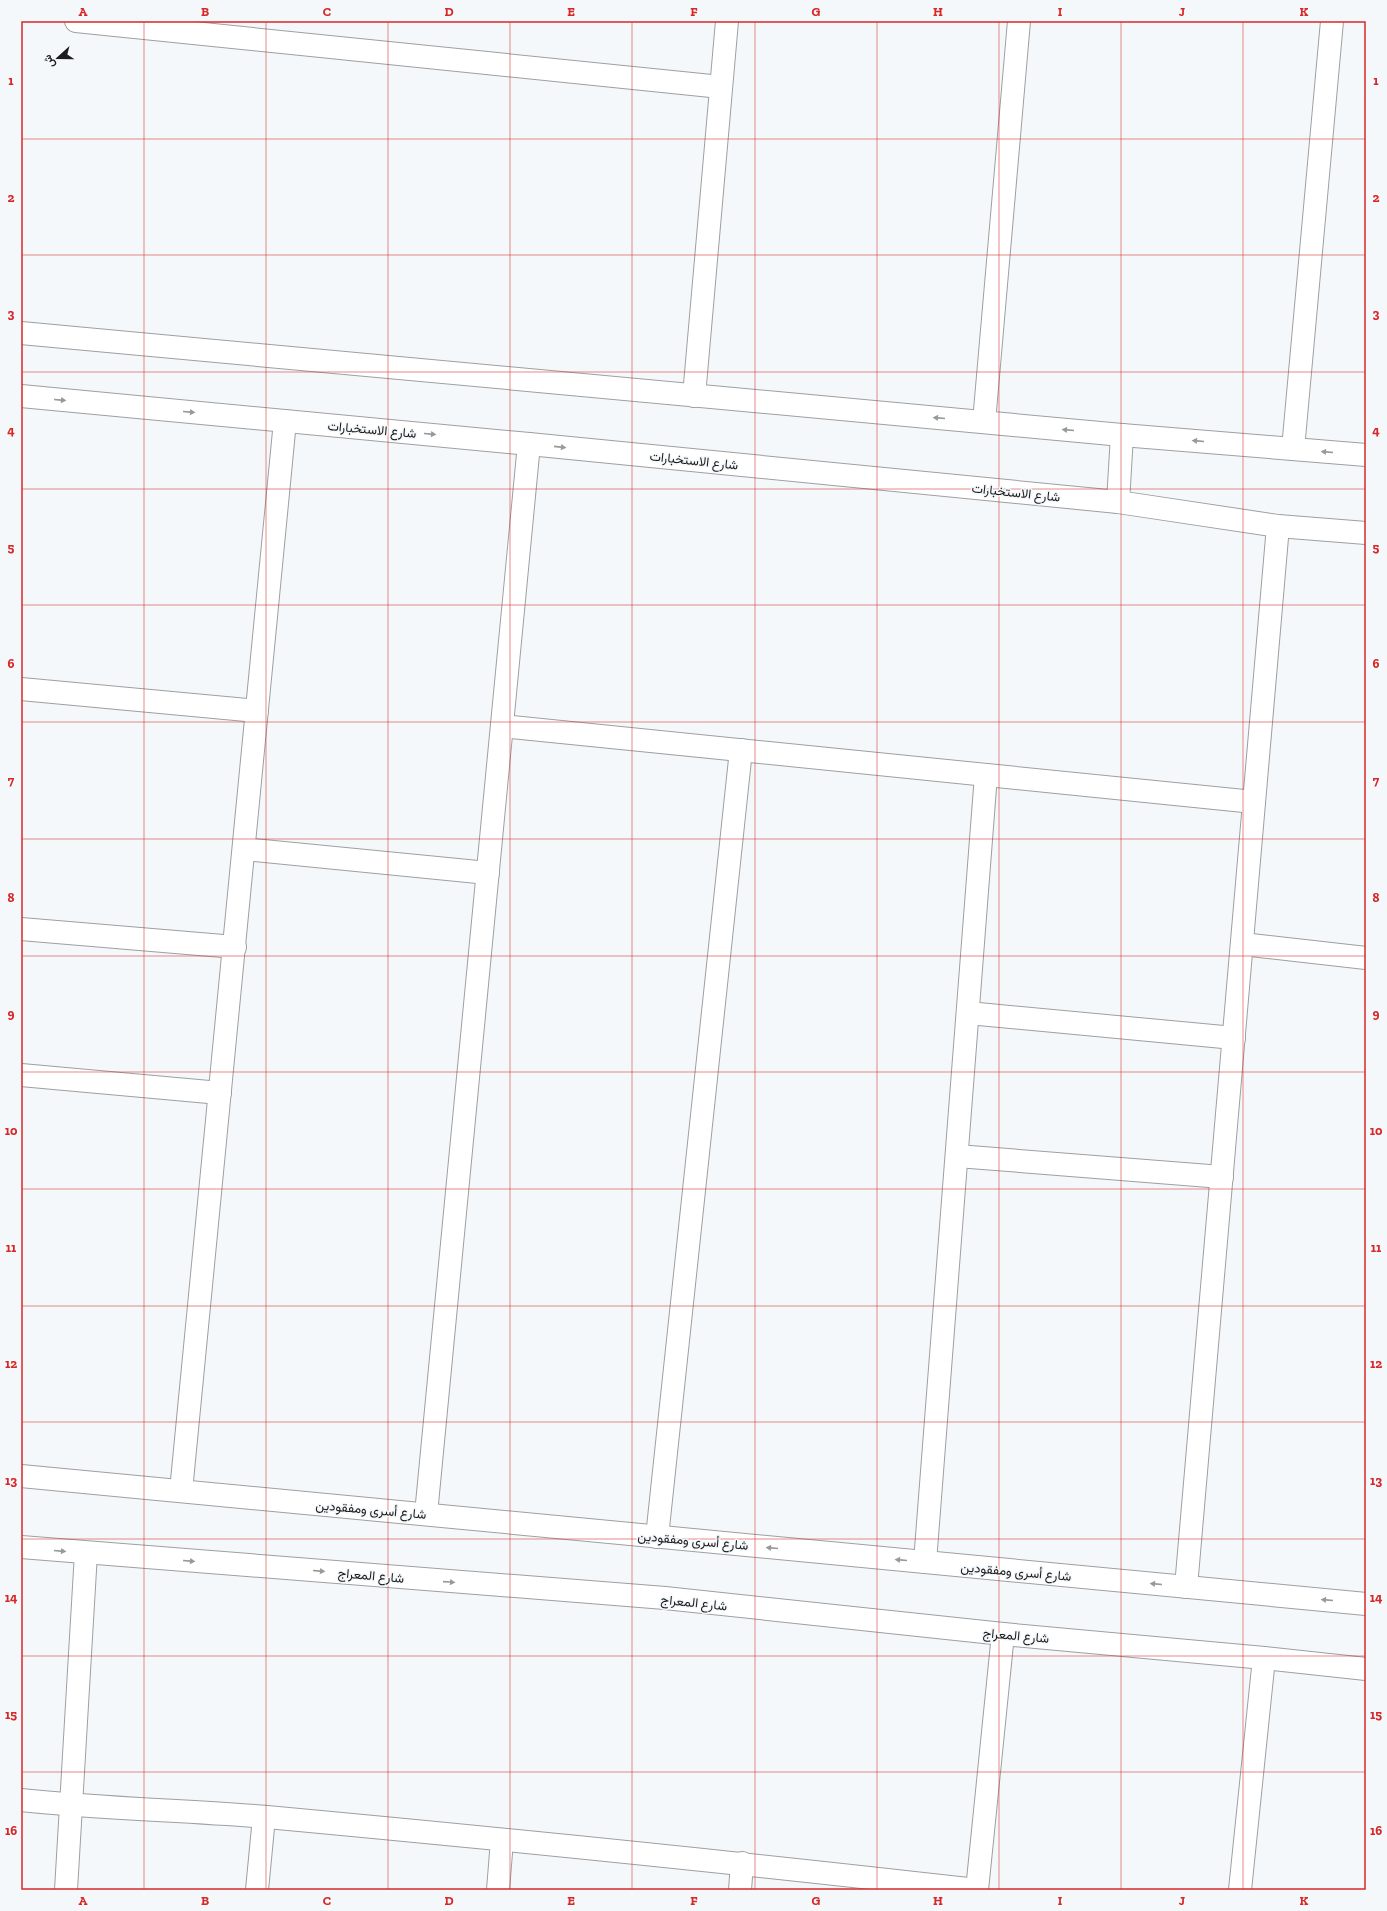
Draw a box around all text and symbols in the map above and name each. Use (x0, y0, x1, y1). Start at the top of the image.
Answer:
text: A (79, 4, 88, 19)
text: B (201, 4, 209, 19)
text: C (323, 4, 331, 19)
text: D (444, 4, 454, 19)
text: E (567, 4, 575, 19)
text: F (690, 4, 698, 19)
text: G (812, 4, 821, 19)
text: H (933, 4, 943, 19)
text: I (1058, 4, 1063, 19)
text: J (1179, 4, 1185, 19)
text: K (1300, 4, 1309, 19)
north arrow (38, 38, 78, 78)
text: ش (41, 53, 58, 70)
text: 1 (8, 73, 14, 88)
text: 1 (1373, 73, 1379, 88)
text: 2 (8, 190, 15, 205)
text: 2 (1373, 190, 1380, 205)
text: 3 (8, 306, 15, 321)
text: 3 (1373, 306, 1380, 321)
one-way arrow (54, 396, 66, 403)
one-way arrow (183, 408, 195, 415)
one-way arrow (933, 414, 945, 421)
street label: شارع الاستخبارات (327, 418, 417, 443)
text: 4 (7, 423, 15, 438)
text: 4 (1372, 423, 1380, 438)
one-way arrow (1062, 427, 1074, 433)
one-way arrow (424, 431, 436, 438)
one-way arrow (1192, 438, 1204, 445)
one-way arrow (554, 443, 566, 450)
street label: شارع الاستخبارات (649, 448, 739, 475)
one-way arrow (1321, 448, 1333, 455)
street label: شارع الاستخبارات (971, 480, 1061, 507)
text: 5 (8, 540, 15, 555)
text: 5 (1373, 540, 1380, 555)
text: 6 (8, 656, 15, 671)
text: 6 (1373, 656, 1380, 671)
text: 7 (8, 773, 15, 788)
text: 7 (1373, 773, 1380, 788)
text: 8 (7, 890, 15, 905)
text: 8 (1372, 890, 1380, 905)
text: 9 (8, 1006, 15, 1021)
text: 9 (1373, 1006, 1380, 1021)
text: 10 (5, 1123, 18, 1138)
text: 10 (1370, 1123, 1383, 1138)
text: 11 (6, 1240, 17, 1255)
text: 11 (1371, 1240, 1382, 1255)
text: 12 (5, 1356, 17, 1371)
text: 12 (1370, 1356, 1382, 1371)
text: 13 (5, 1473, 17, 1488)
text: 13 (1370, 1473, 1382, 1488)
street label: شارع أسرى ومفقودين (315, 1497, 427, 1524)
street label: شارع أسرى ومفقودين (637, 1528, 749, 1555)
one-way arrow (766, 1544, 778, 1551)
one-way arrow (54, 1547, 66, 1554)
one-way arrow (895, 1556, 907, 1563)
one-way arrow (183, 1558, 195, 1565)
street label: شارع أسرى ومفقودين (960, 1559, 1072, 1586)
street label: شارع المعراج (337, 1565, 405, 1588)
one-way arrow (313, 1568, 325, 1575)
one-way arrow (443, 1578, 455, 1585)
one-way arrow (1150, 1581, 1162, 1587)
text: 14 (5, 1590, 18, 1605)
text: 14 (1370, 1590, 1383, 1605)
street label: شارع المعراج (660, 1592, 728, 1615)
one-way arrow (1321, 1597, 1333, 1604)
street label: شارع المعراج (982, 1625, 1050, 1648)
text: 15 (5, 1707, 17, 1722)
text: 15 (1370, 1707, 1382, 1722)
text: 16 (5, 1823, 17, 1838)
text: 16 (1370, 1823, 1382, 1838)
text: A (79, 1893, 88, 1908)
text: B (201, 1893, 209, 1908)
text: C (323, 1893, 331, 1908)
text: D (444, 1893, 454, 1908)
text: E (567, 1893, 575, 1908)
text: F (690, 1893, 698, 1908)
text: G (812, 1893, 821, 1908)
text: H (933, 1893, 943, 1908)
text: I (1058, 1893, 1063, 1908)
text: J (1179, 1893, 1185, 1908)
text: K (1300, 1893, 1309, 1908)

